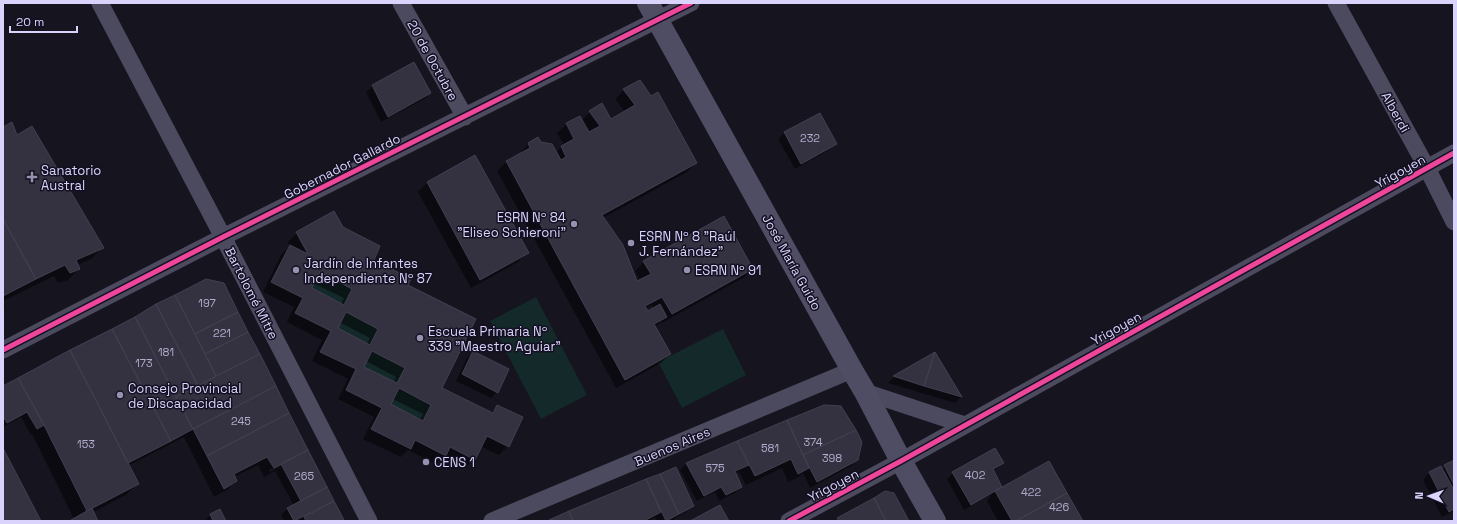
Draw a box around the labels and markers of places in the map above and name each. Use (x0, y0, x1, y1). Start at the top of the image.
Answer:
place label: Sanatorio Austral (41, 162, 101, 194)
marker: Sanatorio Austral (26, 171, 38, 183)
place label: ESRN Nº 84 "Eliseo Schieroni" (457, 209, 566, 241)
marker: ESRN Nº 84 "Eliseo Schieroni" (569, 219, 579, 229)
place label: ESRN Nº 8 "Raúl J. Fernández" (639, 228, 736, 260)
marker: ESRN Nº 8 "Raúl J. Fernández" (626, 238, 636, 248)
place label: Jardín de Infantes Independiente Nº 87 (304, 255, 432, 287)
place label: ESRN Nº 91 (695, 262, 762, 279)
marker: Jardín de Infantes Independiente Nº 87 (291, 265, 301, 275)
marker: ESRN Nº 91 (682, 265, 692, 275)
place label: Escuela Primaria Nº 339 "Maestro Aguiar" (428, 323, 561, 355)
marker: Escuela Primaria Nº 339 "Maestro Aguiar" (415, 333, 425, 343)
place label: Consejo Provincial de Discapacidad (128, 380, 242, 412)
marker: Consejo Provincial de Discapacidad (115, 390, 125, 400)
place label: CENS 1 (434, 454, 475, 471)
marker: CENS 1 (421, 457, 431, 467)

